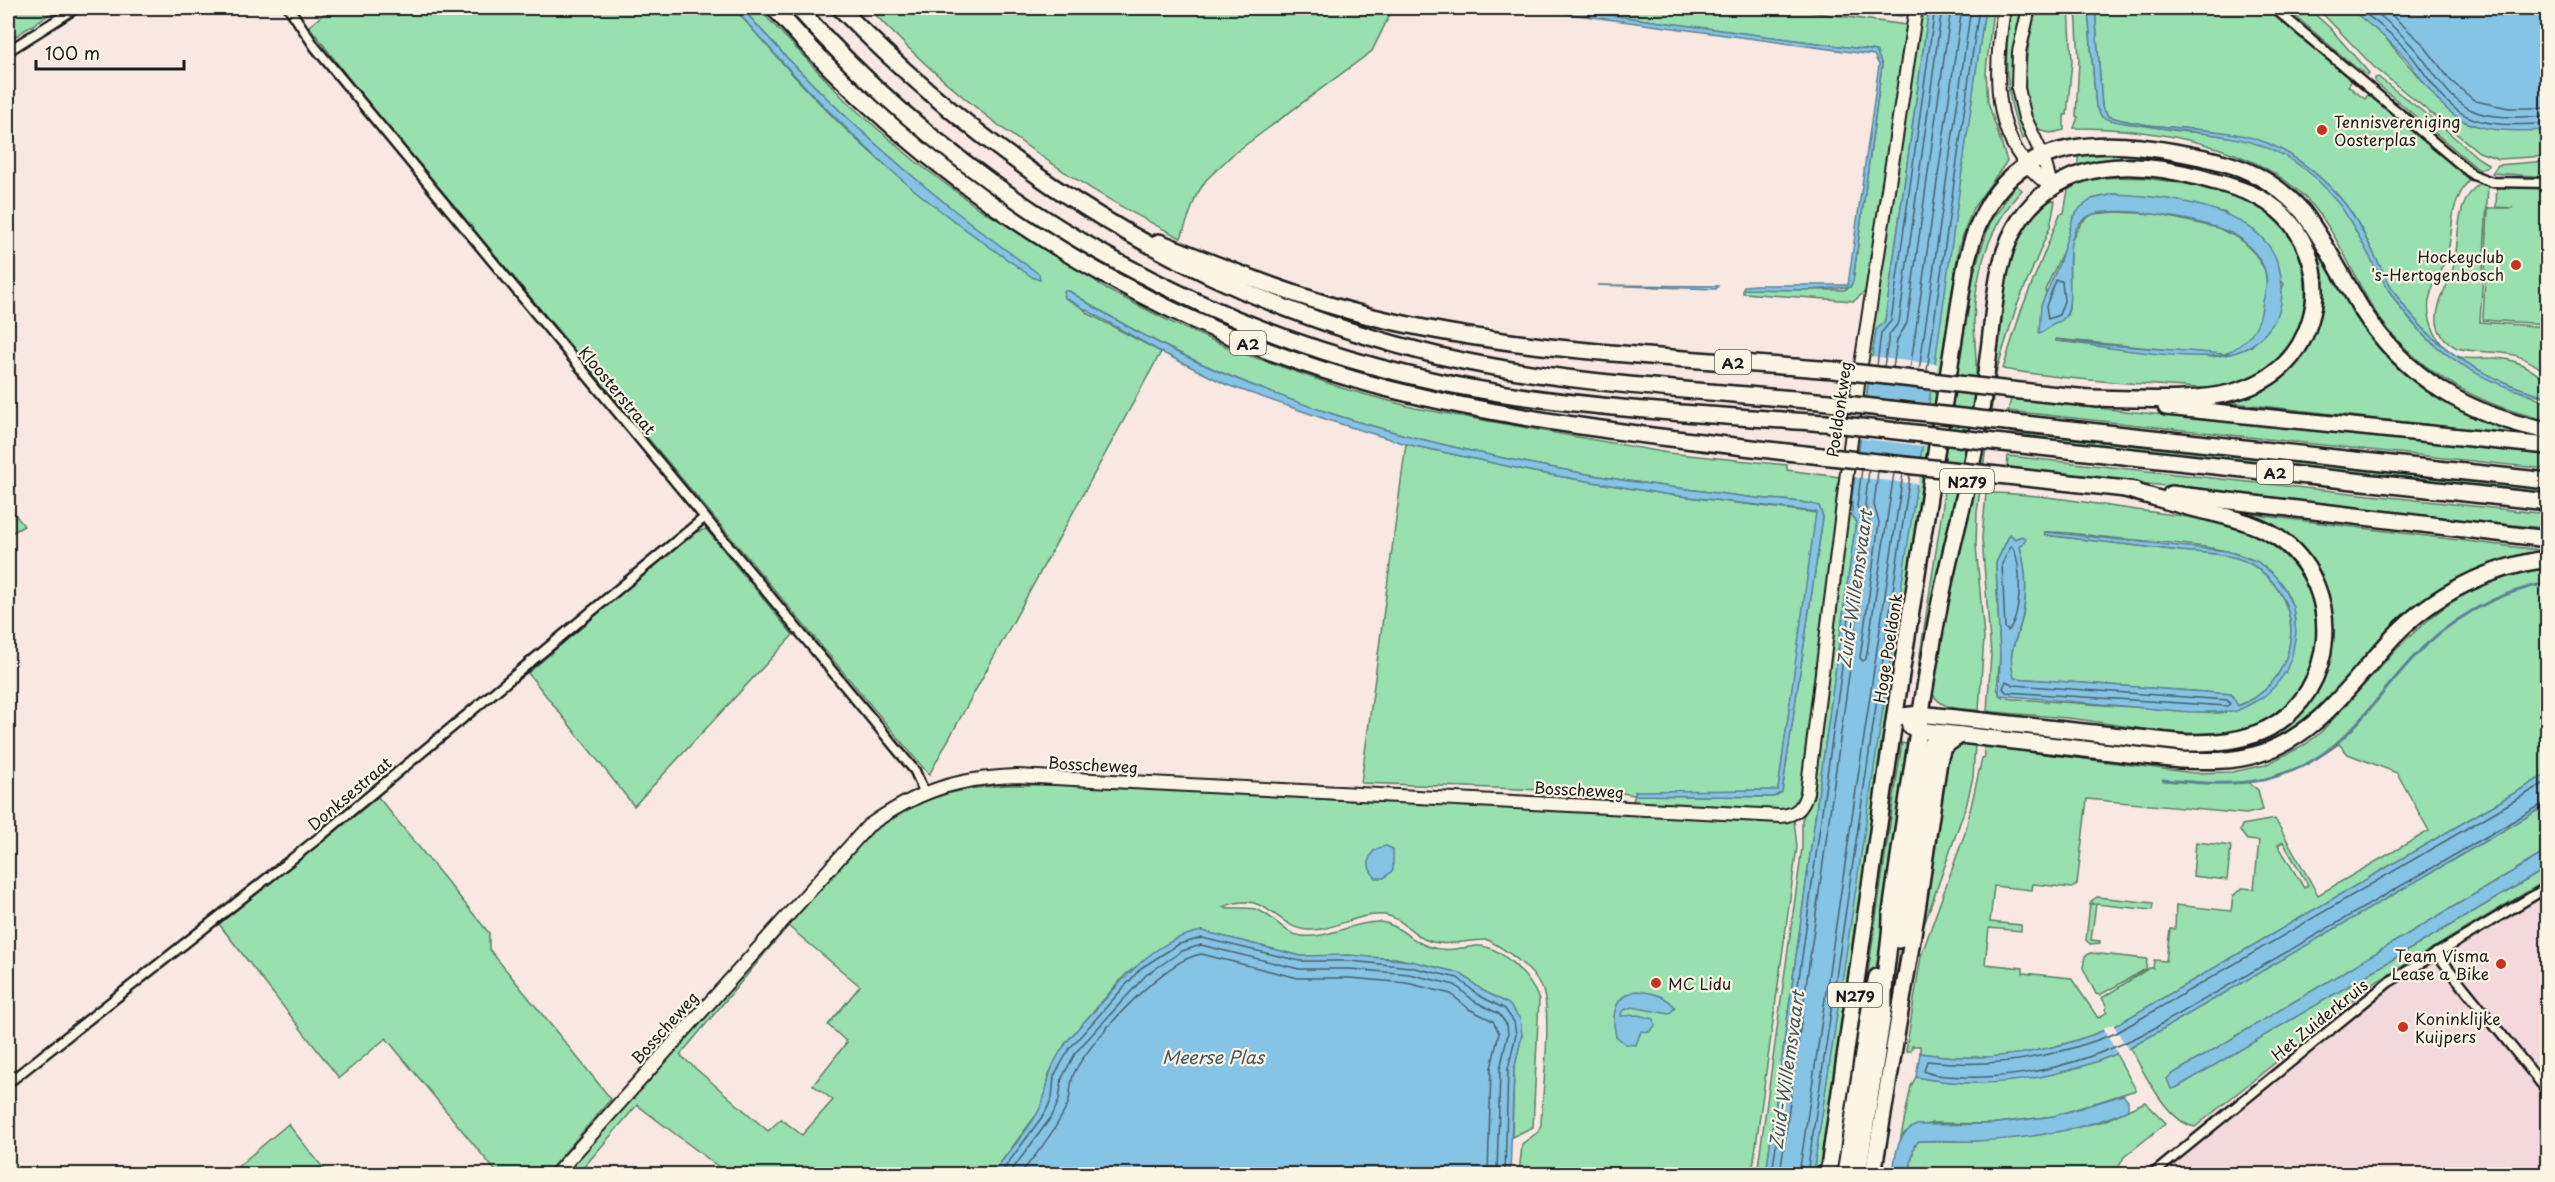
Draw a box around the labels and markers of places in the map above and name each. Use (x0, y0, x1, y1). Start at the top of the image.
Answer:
place label: Tennisvereniging Oosterplas (2334, 109, 2461, 151)
marker: Tennisvereniging Oosterplas (2315, 123, 2329, 137)
place label: Hockeyclub 's-Hertogenbosch (2371, 244, 2504, 286)
marker: Hockeyclub 's-Hertogenbosch (2509, 258, 2523, 272)
place label: Team Visma Lease a Bike (2391, 943, 2489, 985)
marker: Team Visma Lease a Bike (2494, 957, 2508, 971)
place label: MC Lidu (1668, 971, 1731, 995)
marker: MC Lidu (1649, 976, 1663, 990)
place label: Koninklijke Kuijpers (2415, 1006, 2501, 1048)
marker: Koninklijke Kuijpers (2396, 1020, 2410, 1034)

